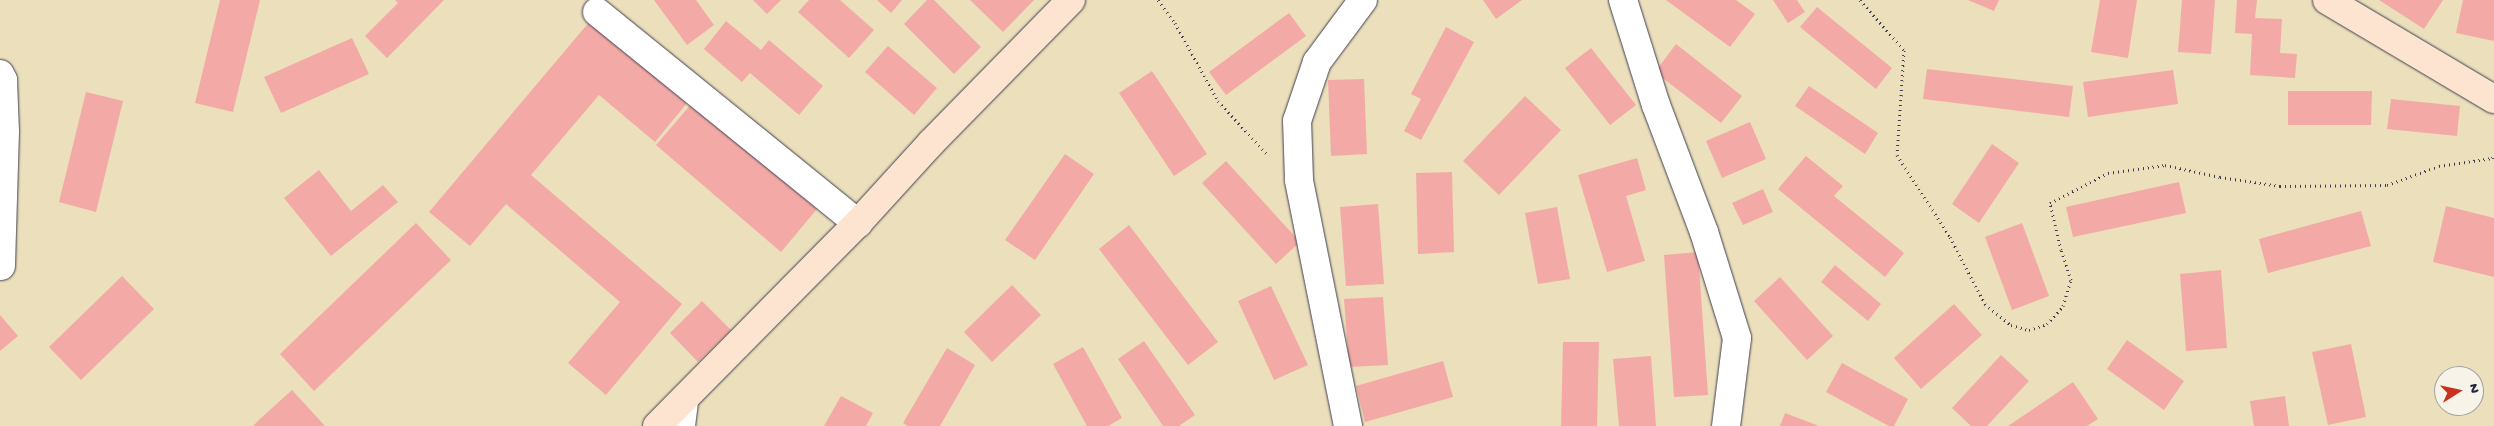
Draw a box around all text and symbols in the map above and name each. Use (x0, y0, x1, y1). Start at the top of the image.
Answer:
north arrow (2434, 366, 2484, 416)
text: N (2464, 382, 2482, 394)

